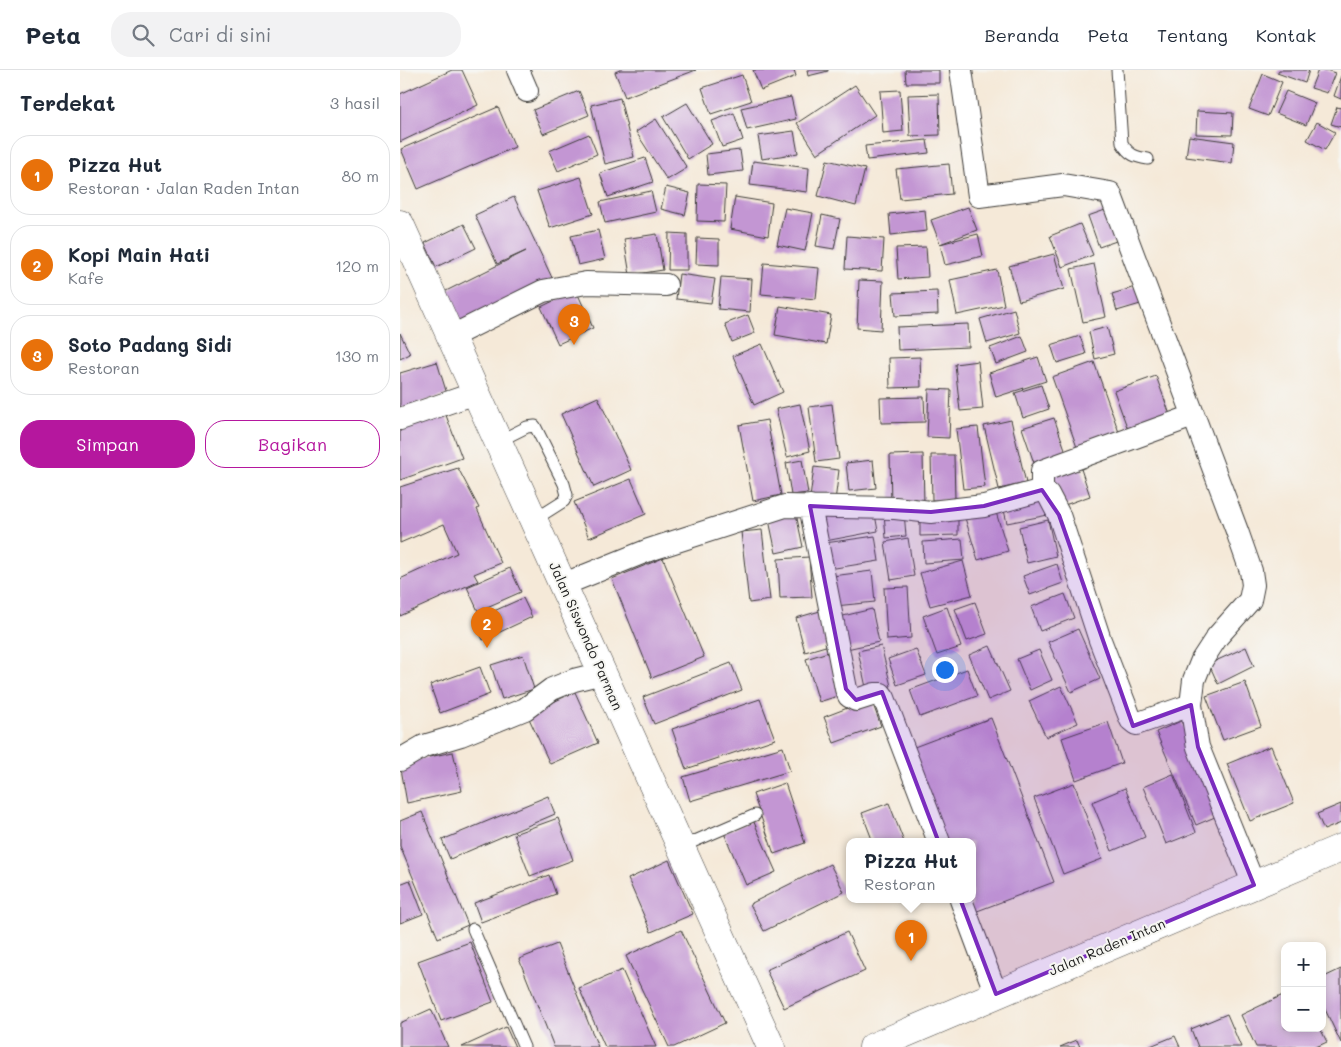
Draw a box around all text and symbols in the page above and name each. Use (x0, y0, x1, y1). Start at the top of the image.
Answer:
search box (111, 12, 461, 57)
text: Peta (25, 19, 81, 50)
icon: search (129, 21, 157, 49)
text: Cari di sini (169, 22, 271, 47)
text: Beranda (985, 23, 1060, 47)
text: Peta (1088, 23, 1129, 47)
text: Tentang (1157, 23, 1228, 47)
text: Kontak (1256, 23, 1316, 47)
text: Terdekat (20, 89, 115, 116)
text: 3 hasil (330, 92, 380, 113)
text: Pizza Hut (68, 152, 162, 177)
text: 1 (33, 165, 41, 186)
text: 80 m (342, 165, 379, 186)
text: Restoran · Jalan Raden Intan (68, 177, 299, 198)
text: Kopi Main Hati (68, 242, 210, 267)
text: 2 (33, 255, 41, 276)
text: 120 m (335, 255, 379, 276)
text: Kafe (68, 267, 104, 288)
pin: 3 (558, 304, 590, 345)
text: Soto Padang Sidi (68, 332, 232, 357)
text: 3 (32, 345, 42, 366)
text: 130 m (335, 345, 379, 366)
text: Restoran (68, 357, 139, 378)
button: Simpan (20, 420, 195, 468)
button: Bagikan (205, 420, 380, 468)
street label: Jalan Siswondo Parman (545, 559, 628, 713)
pin: 2 (471, 607, 503, 648)
your location (932, 657, 958, 683)
popup (846, 838, 976, 903)
text: Pizza Hut (864, 848, 958, 873)
text: Restoran (864, 873, 935, 894)
street label: Jalan Raden Intan (1046, 913, 1168, 980)
pin: 1 (895, 920, 927, 961)
map controls (1281, 942, 1326, 1032)
button: + (1281, 942, 1326, 987)
button: − (1281, 987, 1326, 1032)

